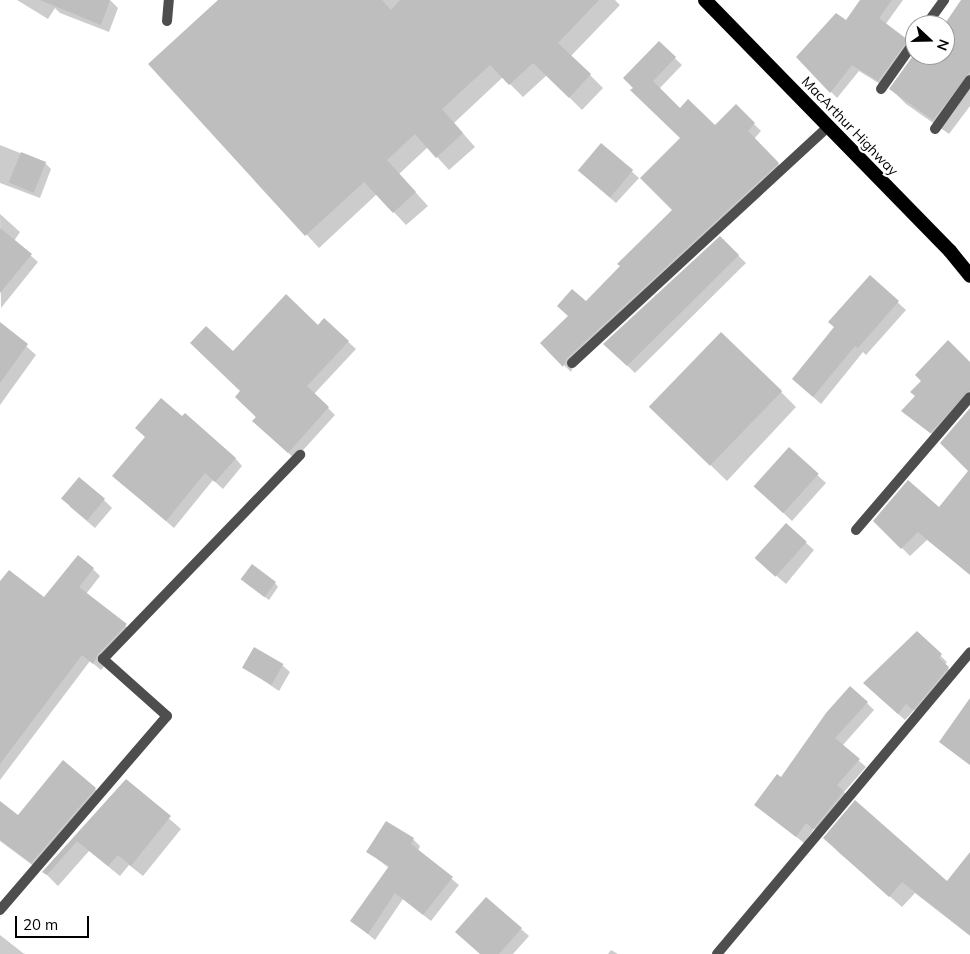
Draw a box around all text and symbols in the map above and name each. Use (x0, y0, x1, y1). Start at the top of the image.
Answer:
north arrow (905, 15, 955, 65)
text: N (933, 37, 953, 53)
street label: MacArthur Highway (798, 73, 902, 179)
scale bar (18, 906, 91, 938)
text: 20 m (23, 915, 58, 934)

